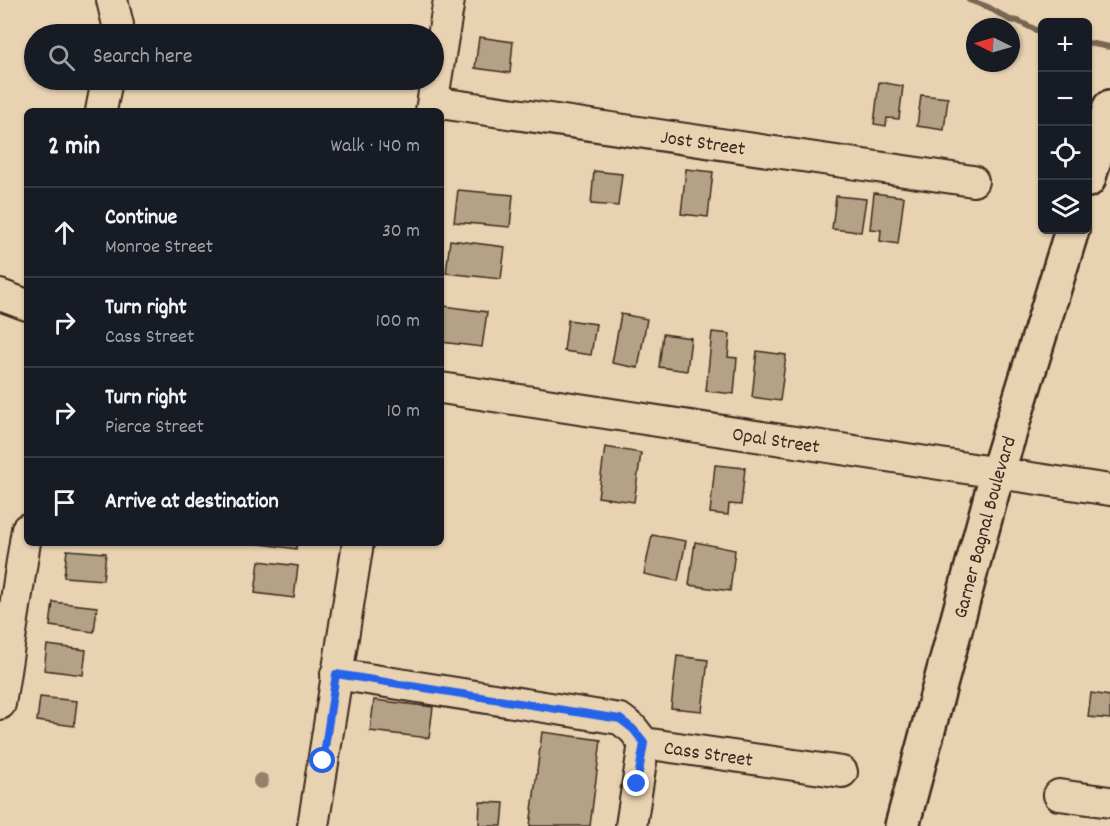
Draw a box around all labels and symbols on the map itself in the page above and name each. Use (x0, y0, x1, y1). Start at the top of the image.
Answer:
north arrow (966, 18, 1020, 72)
street label: Jost Street (658, 124, 747, 165)
street label: Opal Street (730, 422, 821, 463)
street label: Garner Bagnal Boulevard (948, 433, 1025, 622)
street label: Cass Street (662, 735, 754, 776)
route start (309, 747, 335, 773)
route end (623, 770, 649, 796)

